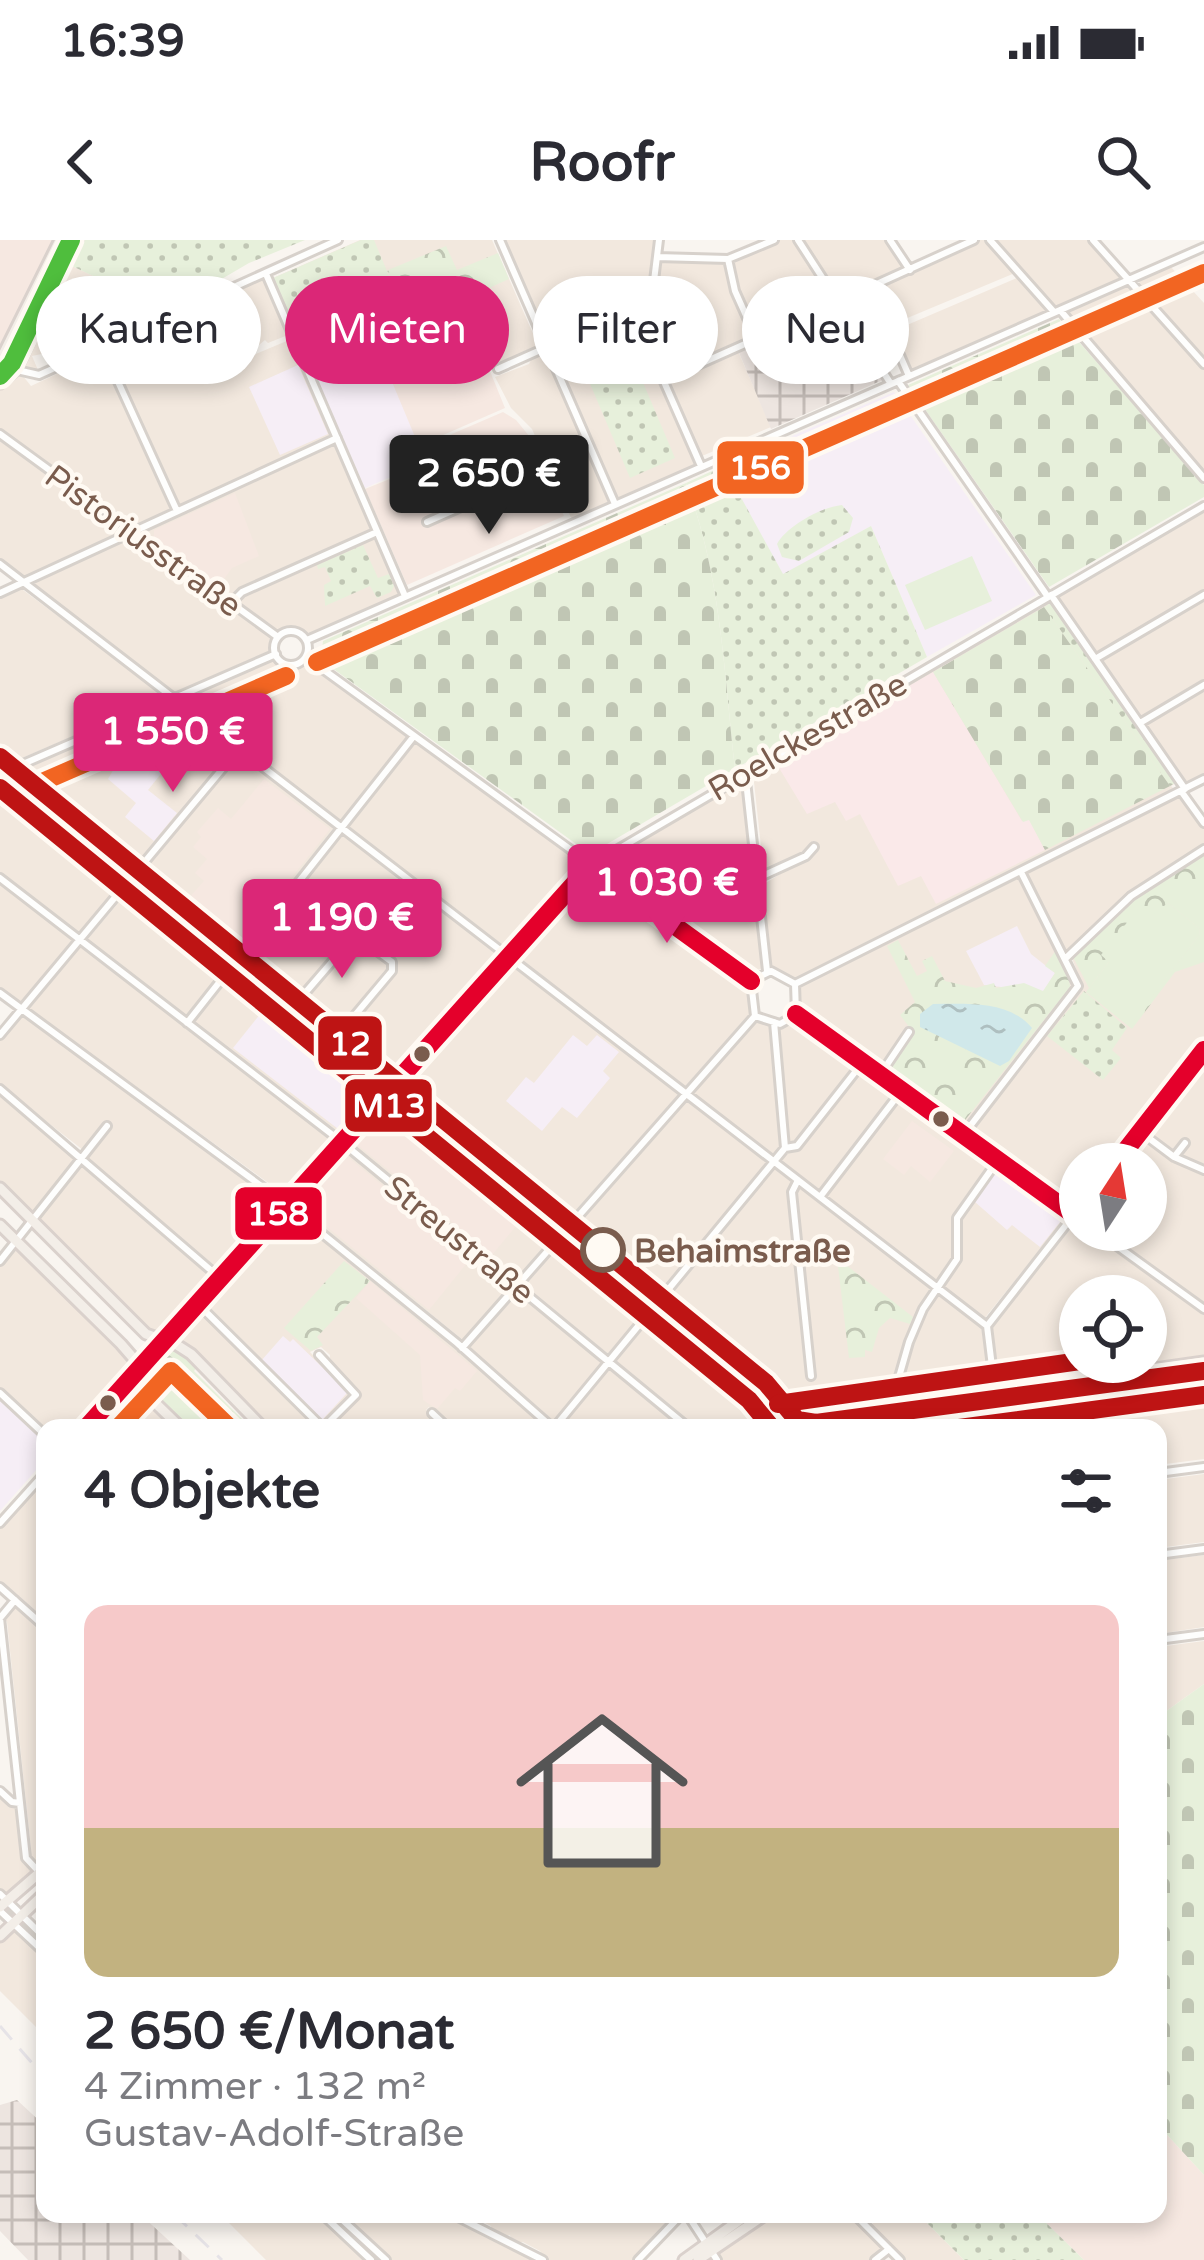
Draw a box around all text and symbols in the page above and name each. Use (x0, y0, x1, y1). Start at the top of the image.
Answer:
text: 16:39 (60, 15, 185, 69)
icon: back (48, 129, 114, 195)
icon: search (1090, 129, 1156, 195)
text: Roofr (529, 130, 675, 195)
chip: Kaufen (36, 276, 261, 384)
chip: Mieten (285, 276, 509, 384)
chip: Filter (533, 276, 718, 384)
chip: Neu (742, 276, 909, 384)
pin: 2 650 € (378, 435, 600, 537)
line badge: 156 (715, 439, 806, 496)
text: 156 (729, 449, 791, 488)
text: 2 650 € (417, 450, 561, 497)
street label: Pistoriusstraße (37, 457, 249, 626)
street label: Roelckestraße (702, 665, 914, 810)
pin: 1 550 € (62, 693, 284, 795)
text: 1 550 € (101, 708, 245, 755)
pin: 1 030 € (556, 844, 778, 946)
text: 1 030 € (595, 859, 739, 906)
pin: 1 190 € (231, 879, 453, 981)
text: 1 190 € (270, 894, 414, 941)
line badge: 12 (316, 1014, 384, 1072)
text: 12 (329, 1025, 371, 1064)
unlabelled marker (411, 1043, 433, 1065)
line badge: M13 (343, 1077, 434, 1134)
text: M13 (352, 1087, 426, 1126)
unlabelled marker (930, 1108, 952, 1130)
north arrow (1059, 1143, 1167, 1251)
map controls (1059, 1143, 1167, 1383)
street label: Streustraße (376, 1168, 542, 1312)
line badge: 158 (233, 1185, 324, 1242)
text: 158 (247, 1195, 309, 1234)
marker: Behaimstraße (582, 1229, 624, 1271)
place label: Behaimstraße (634, 1232, 851, 1271)
button: locate (1059, 1275, 1167, 1383)
unlabelled marker (97, 1392, 119, 1414)
icon: filters (1053, 1458, 1119, 1524)
text: 4 Objekte (84, 1460, 320, 1522)
icon: home (494, 1683, 710, 1899)
text: 2 650 €/Monat (84, 2001, 454, 2063)
text: 4 Zimmer · 132 m² (84, 2063, 426, 2110)
text: Gustav-Adolf-Straße (84, 2110, 464, 2157)

